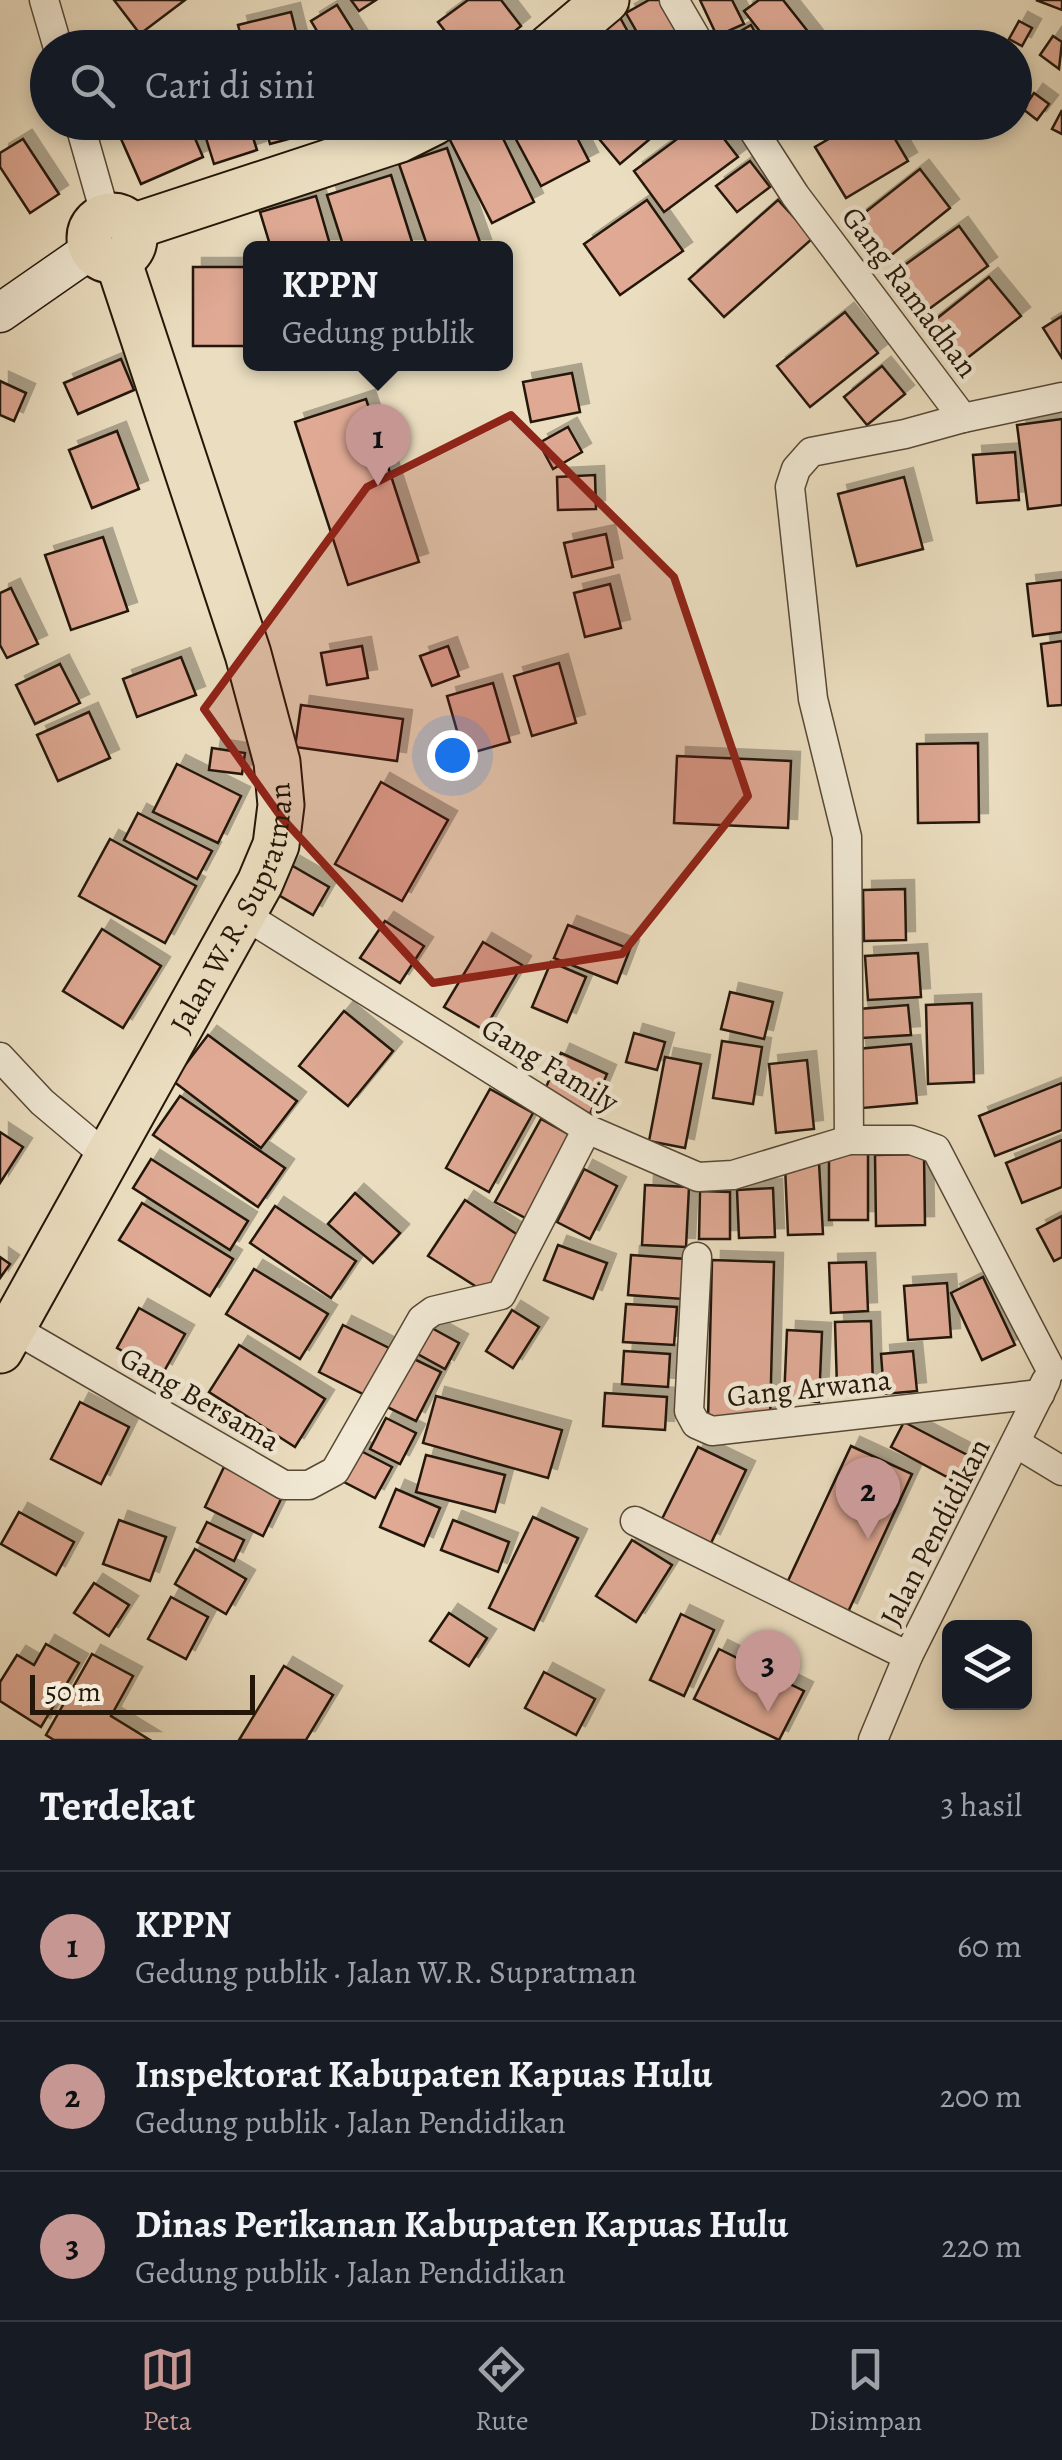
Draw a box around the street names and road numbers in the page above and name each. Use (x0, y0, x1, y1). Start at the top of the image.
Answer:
street label: Gang Ramadhan (833, 198, 987, 386)
street label: Jalan W.R. Supratman (161, 781, 302, 1040)
street label: Gang Family (474, 1008, 627, 1122)
street label: Gang Bersama (113, 1337, 287, 1461)
street label: Gang Arwana (725, 1359, 893, 1417)
street label: Jalan Pendidikan (871, 1431, 999, 1633)

